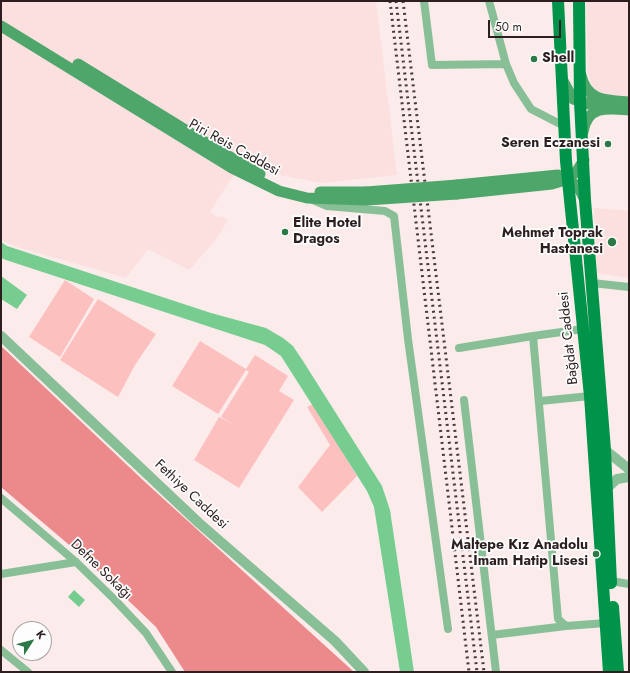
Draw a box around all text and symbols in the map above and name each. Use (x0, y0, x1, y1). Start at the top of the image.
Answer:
scale bar (490, 12, 563, 38)
text: 50 m (495, 18, 522, 36)
place label: Shell (542, 51, 574, 67)
marker: Shell (529, 54, 539, 64)
street label: Piri Reis Caddesi (186, 116, 282, 180)
place label: Seren Eczanesi (501, 136, 600, 152)
marker: Seren Eczanesi (603, 139, 613, 149)
place label: Elite Hotel Dragos (293, 216, 361, 248)
place label: Mehmet Toprak Hastanesi (502, 226, 603, 258)
marker: Elite Hotel Dragos (280, 227, 290, 237)
marker: Mehmet Toprak Hastanesi (606, 236, 618, 248)
street label: Bağdat Caddesi (556, 291, 582, 385)
street label: Fethiye Caddesi (151, 457, 231, 533)
street label: Defne Sokağı (67, 536, 135, 604)
place label: Maltepe Kız Anadolu İmam Hatip Lisesi (451, 538, 588, 570)
marker: Maltepe Kız Anadolu İmam Hatip Lisesi (591, 549, 601, 559)
north arrow (12, 621, 52, 661)
text: K (32, 627, 50, 642)

